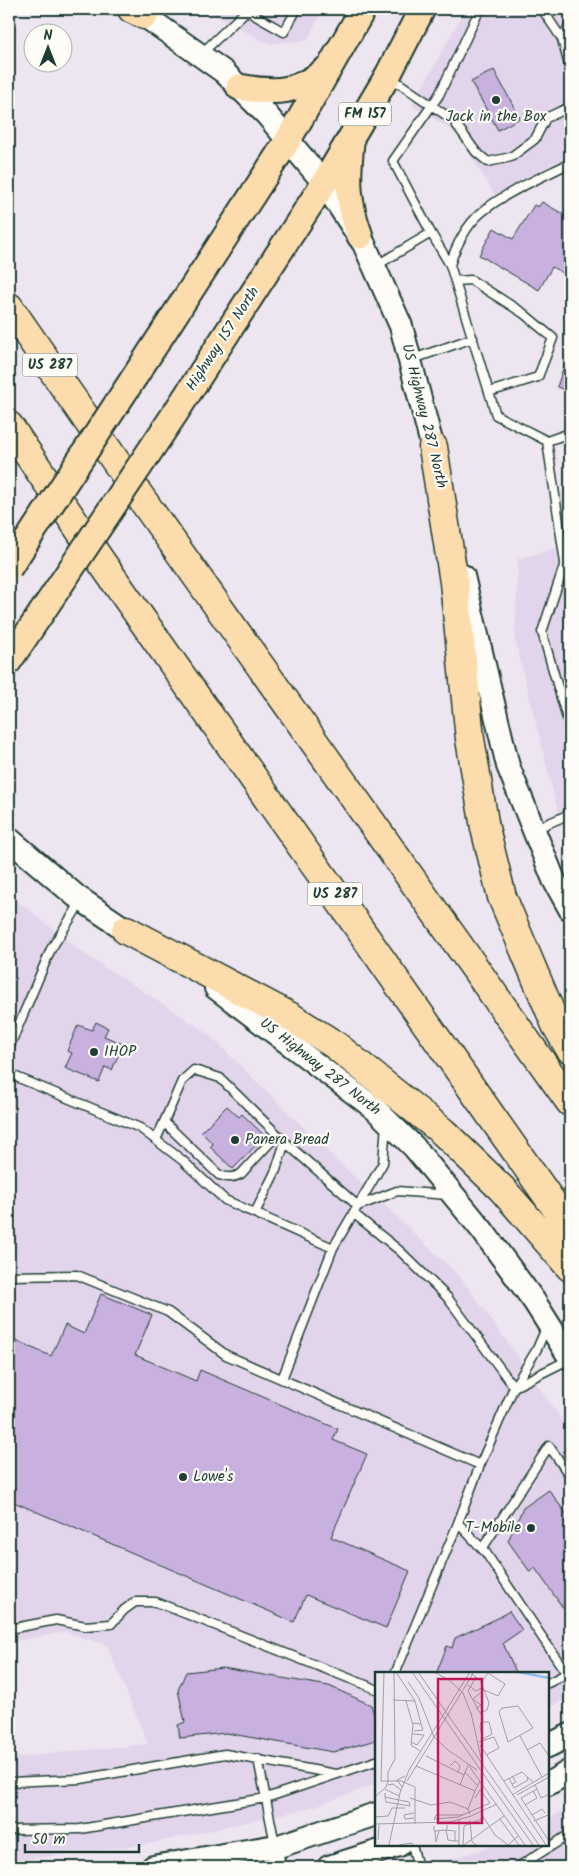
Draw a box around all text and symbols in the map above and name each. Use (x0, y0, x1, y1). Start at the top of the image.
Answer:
north arrow (22, 22, 72, 72)
text: N (44, 25, 53, 47)
marker: Jack in the Box (490, 94, 502, 106)
road number: FM 157 (339, 102, 391, 126)
place label: Jack in the Box (446, 105, 547, 129)
street label: Highway 157 North (180, 282, 266, 396)
street label: US Highway 287 North (394, 341, 454, 491)
road number: US 287 (22, 354, 78, 376)
road number: US 287 (308, 882, 362, 906)
street label: US Highway 287 North (254, 1012, 386, 1122)
place label: IHOP (104, 1040, 137, 1064)
marker: IHOP (88, 1046, 100, 1058)
place label: Panera Bread (245, 1128, 329, 1152)
marker: Panera Bread (229, 1134, 241, 1146)
place label: Lowe's (193, 1465, 234, 1489)
marker: Lowe's (177, 1471, 189, 1483)
place label: T-Mobile (466, 1516, 521, 1540)
marker: T-Mobile (525, 1522, 537, 1534)
inset map (375, 1672, 549, 1846)
scale bar (25, 1821, 139, 1853)
text: 50 m (32, 1828, 66, 1852)

